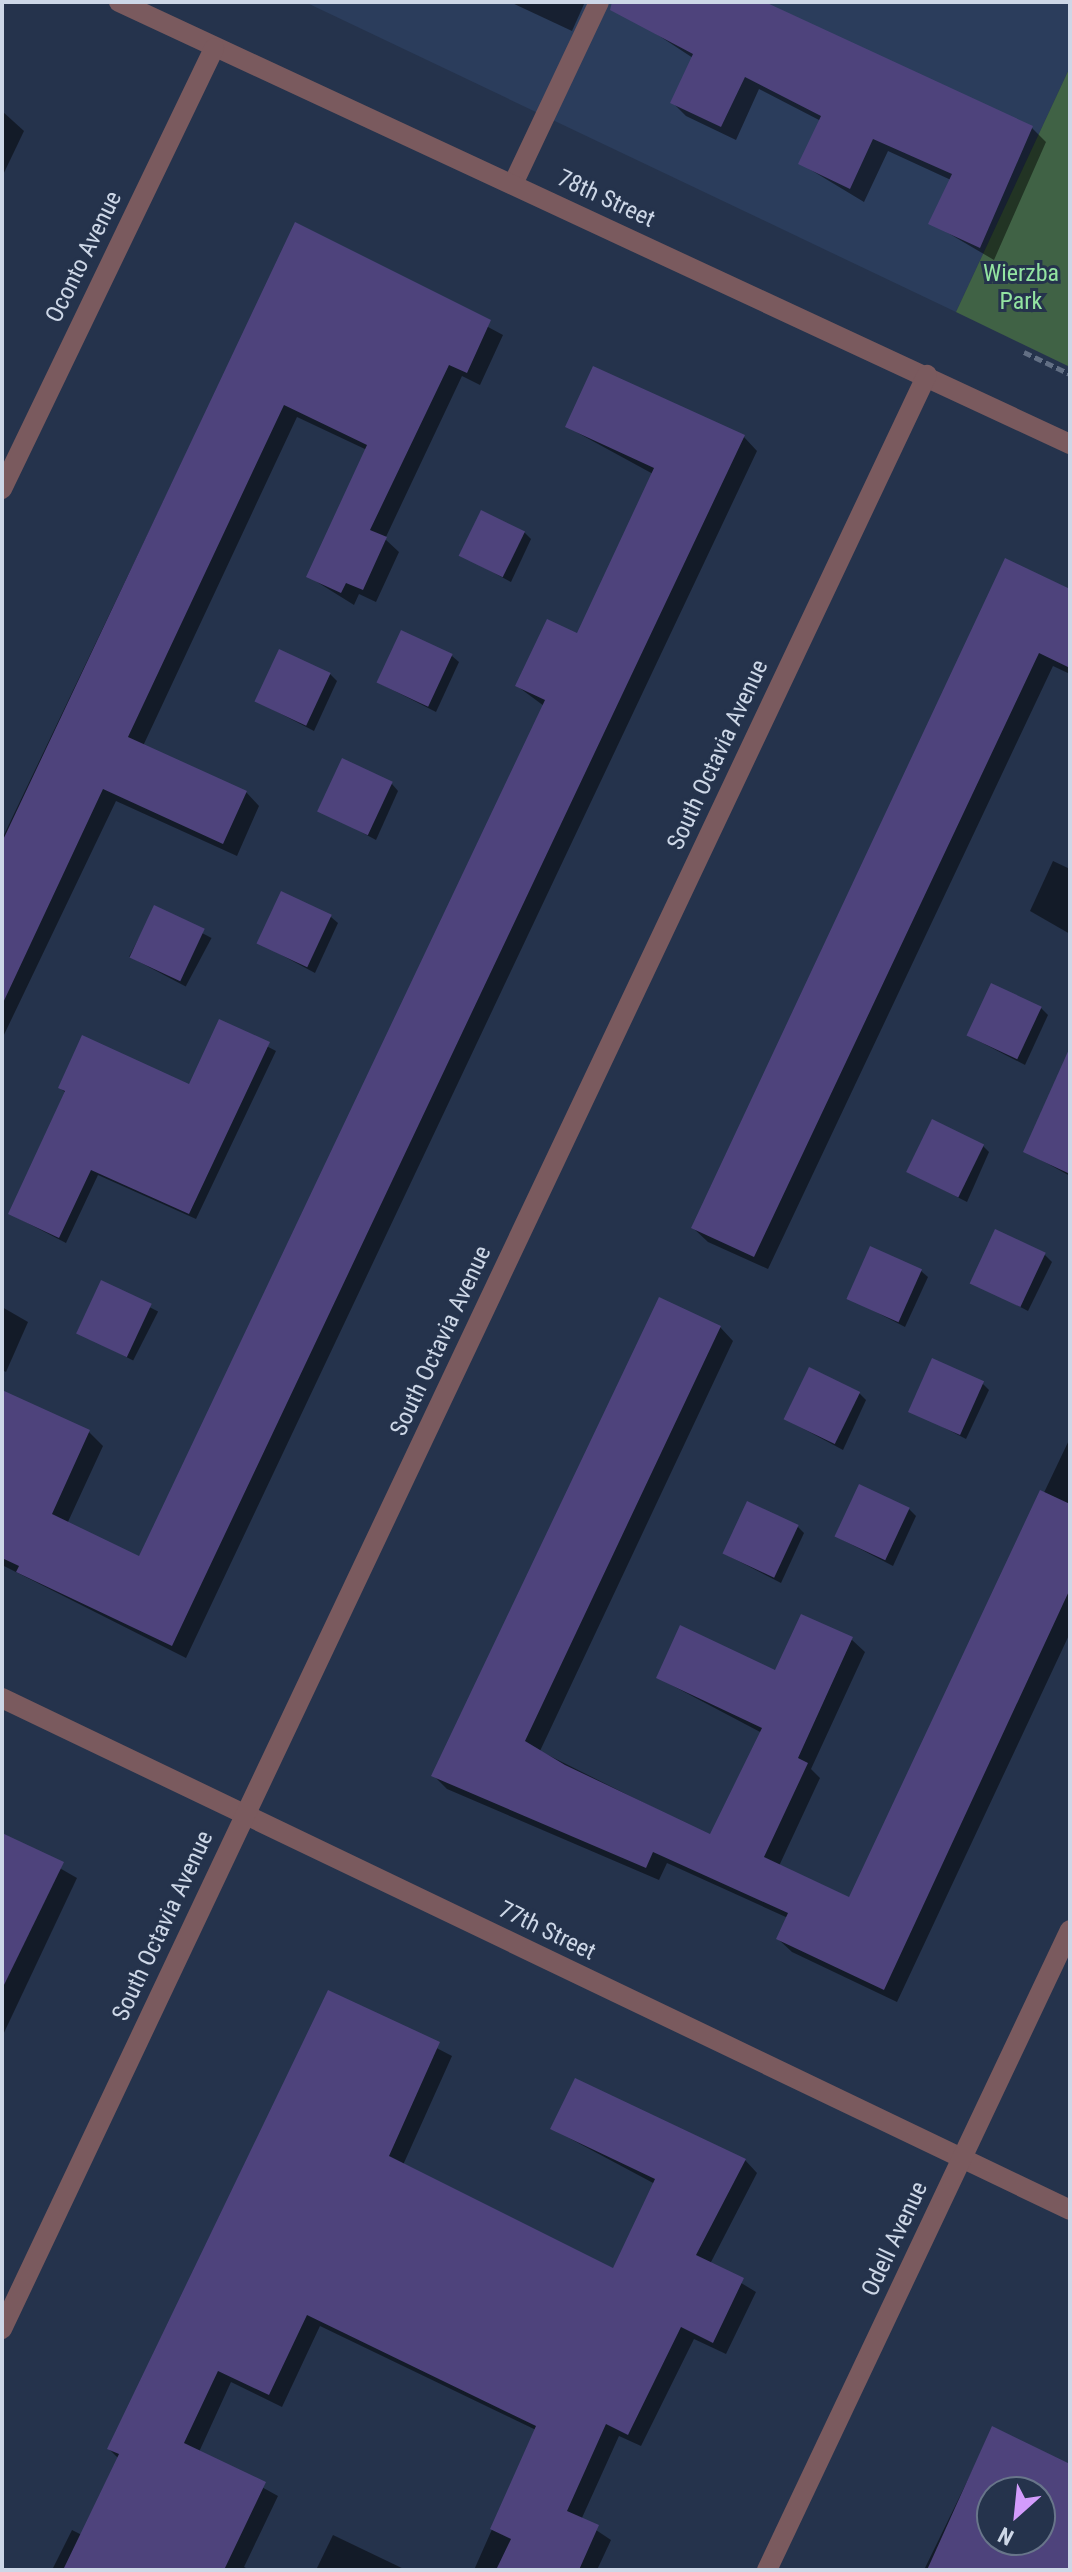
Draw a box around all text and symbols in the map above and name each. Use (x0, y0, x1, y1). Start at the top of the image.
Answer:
street label: 78th Street (553, 164, 659, 234)
street label: Oconto Avenue (40, 187, 128, 327)
park label: Wierzba Park (983, 260, 1059, 316)
street label: South Octavia Avenue (661, 656, 775, 854)
street label: South Octavia Avenue (384, 1242, 498, 1440)
street label: South Octavia Avenue (106, 1827, 220, 2025)
street label: 77th Street (494, 1895, 600, 1967)
street label: Odell Avenue (856, 2177, 934, 2301)
north arrow (976, 2476, 1056, 2556)
text: N (994, 2522, 1017, 2550)

